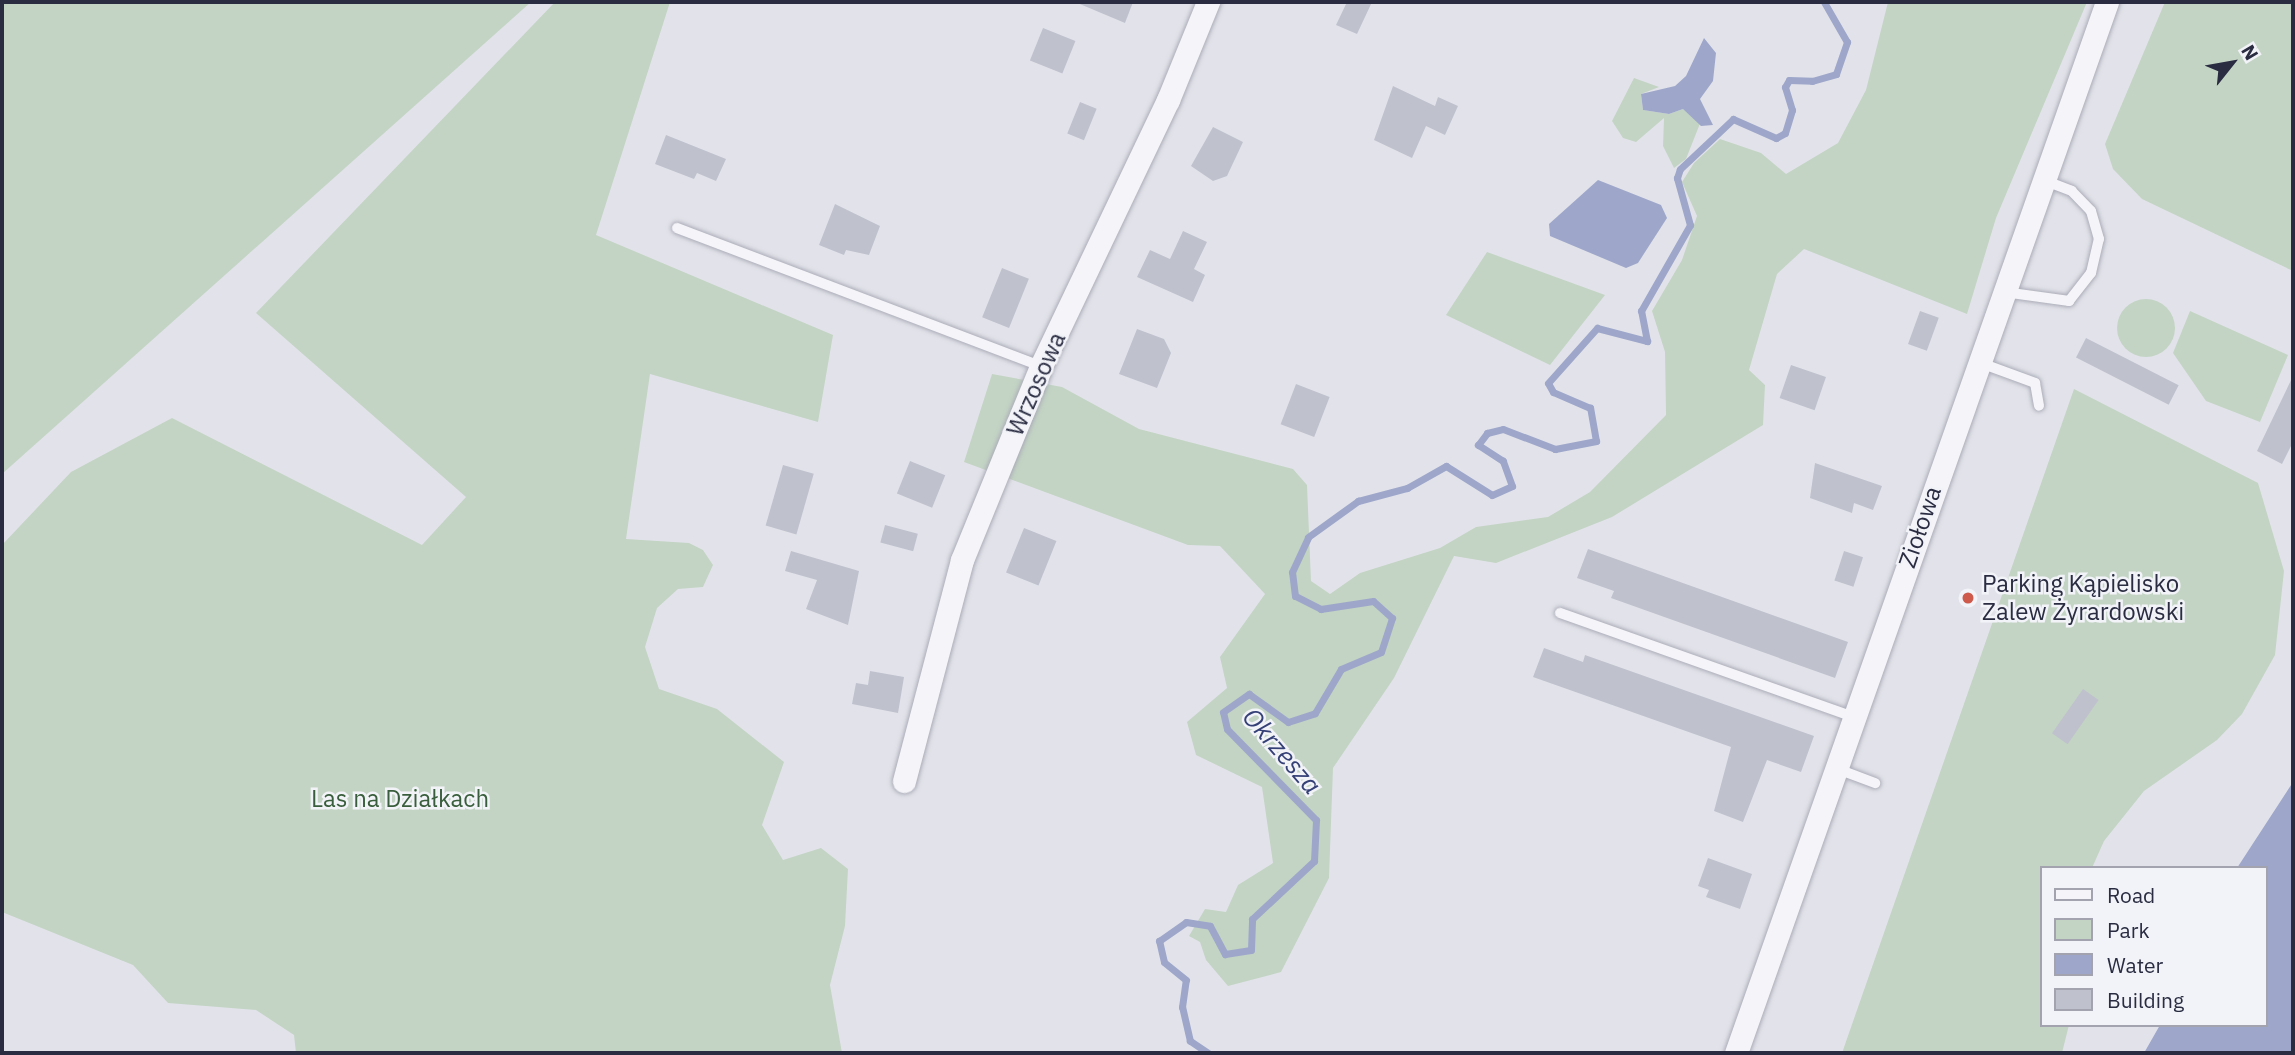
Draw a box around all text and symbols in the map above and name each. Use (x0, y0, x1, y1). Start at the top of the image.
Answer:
north arrow (2197, 28, 2267, 98)
text: N (2236, 40, 2264, 64)
street label: Wrzosowa (1000, 328, 1072, 440)
street label: Ziołowa (1893, 482, 1947, 572)
place label: Parking Kąpielisko Zalew Żyrardowski (1982, 570, 2184, 626)
marker: Parking Kąpielisko Zalew Żyrardowski (1960, 590, 1976, 606)
water label: Okrzesza (1236, 702, 1328, 800)
park label: Las na Działkach (311, 785, 489, 813)
legend (2039, 866, 2267, 1027)
text: Road (2107, 881, 2155, 909)
text: Park (2107, 916, 2150, 944)
text: Water (2107, 951, 2163, 979)
text: Building (2107, 986, 2184, 1014)

